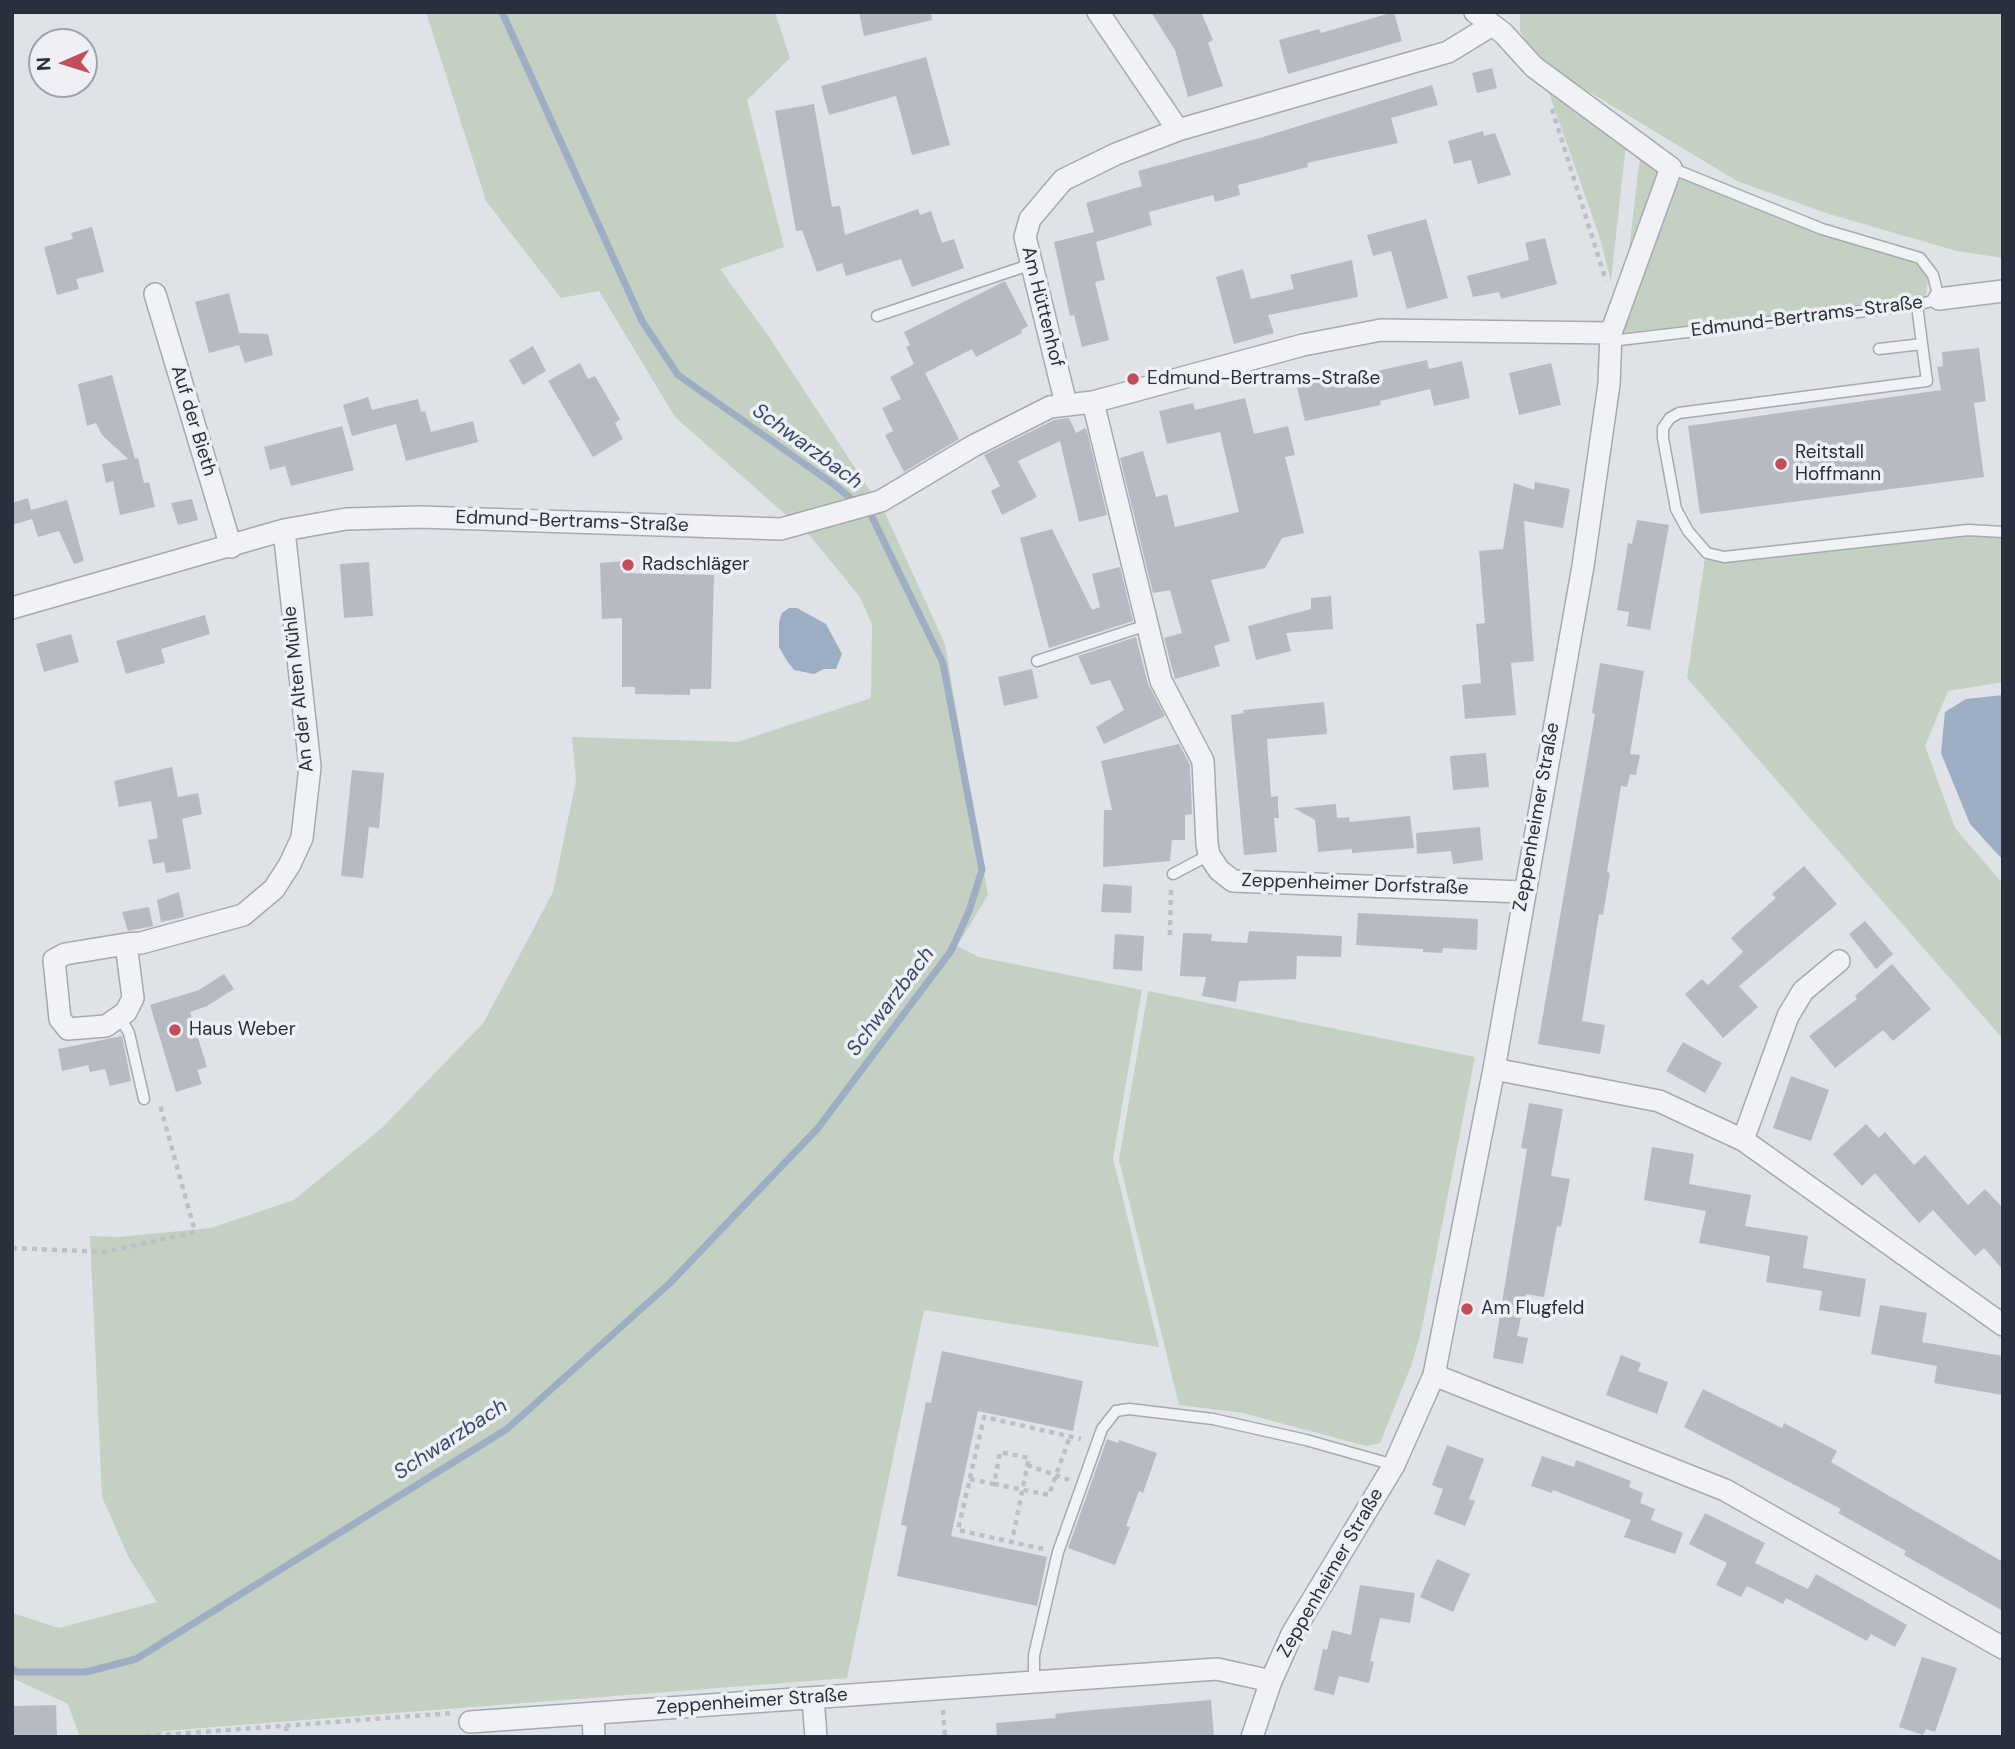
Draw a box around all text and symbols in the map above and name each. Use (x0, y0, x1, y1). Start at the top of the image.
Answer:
north arrow (28, 28, 98, 98)
text: N (31, 56, 56, 72)
street label: Am Hüttenhof (1016, 244, 1068, 370)
street label: Edmund-Bertrams-Straße (1690, 291, 1924, 343)
street label: Auf der Bieth (165, 363, 221, 479)
place label: Edmund-Bertrams-Straße (1147, 368, 1380, 390)
marker: Edmund-Bertrams-Straße (1125, 371, 1141, 387)
water label: Schwarzbach (747, 399, 867, 495)
place label: Reitstall Hoffmann (1795, 442, 1881, 486)
marker: Reitstall Hoffmann (1773, 456, 1789, 472)
street label: Edmund-Bertrams-Straße (455, 507, 689, 537)
place label: Radschläger (642, 554, 749, 576)
marker: Radschläger (620, 557, 636, 573)
street label: An der Alten Mühle (279, 605, 319, 773)
street label: Zeppenheimer Straße (1509, 721, 1565, 913)
street label: Zeppenheimer Dorfstraße (1241, 870, 1469, 900)
water label: Schwarzbach (842, 942, 940, 1062)
place label: Haus Weber (189, 1019, 296, 1041)
marker: Haus Weber (167, 1022, 183, 1038)
place label: Am Flugfeld (1481, 1298, 1585, 1320)
marker: Am Flugfeld (1459, 1301, 1475, 1317)
water label: Schwarzbach (390, 1394, 512, 1486)
street label: Zeppenheimer Straße (1273, 1484, 1389, 1662)
street label: Zeppenheimer Straße (656, 1684, 848, 1720)

